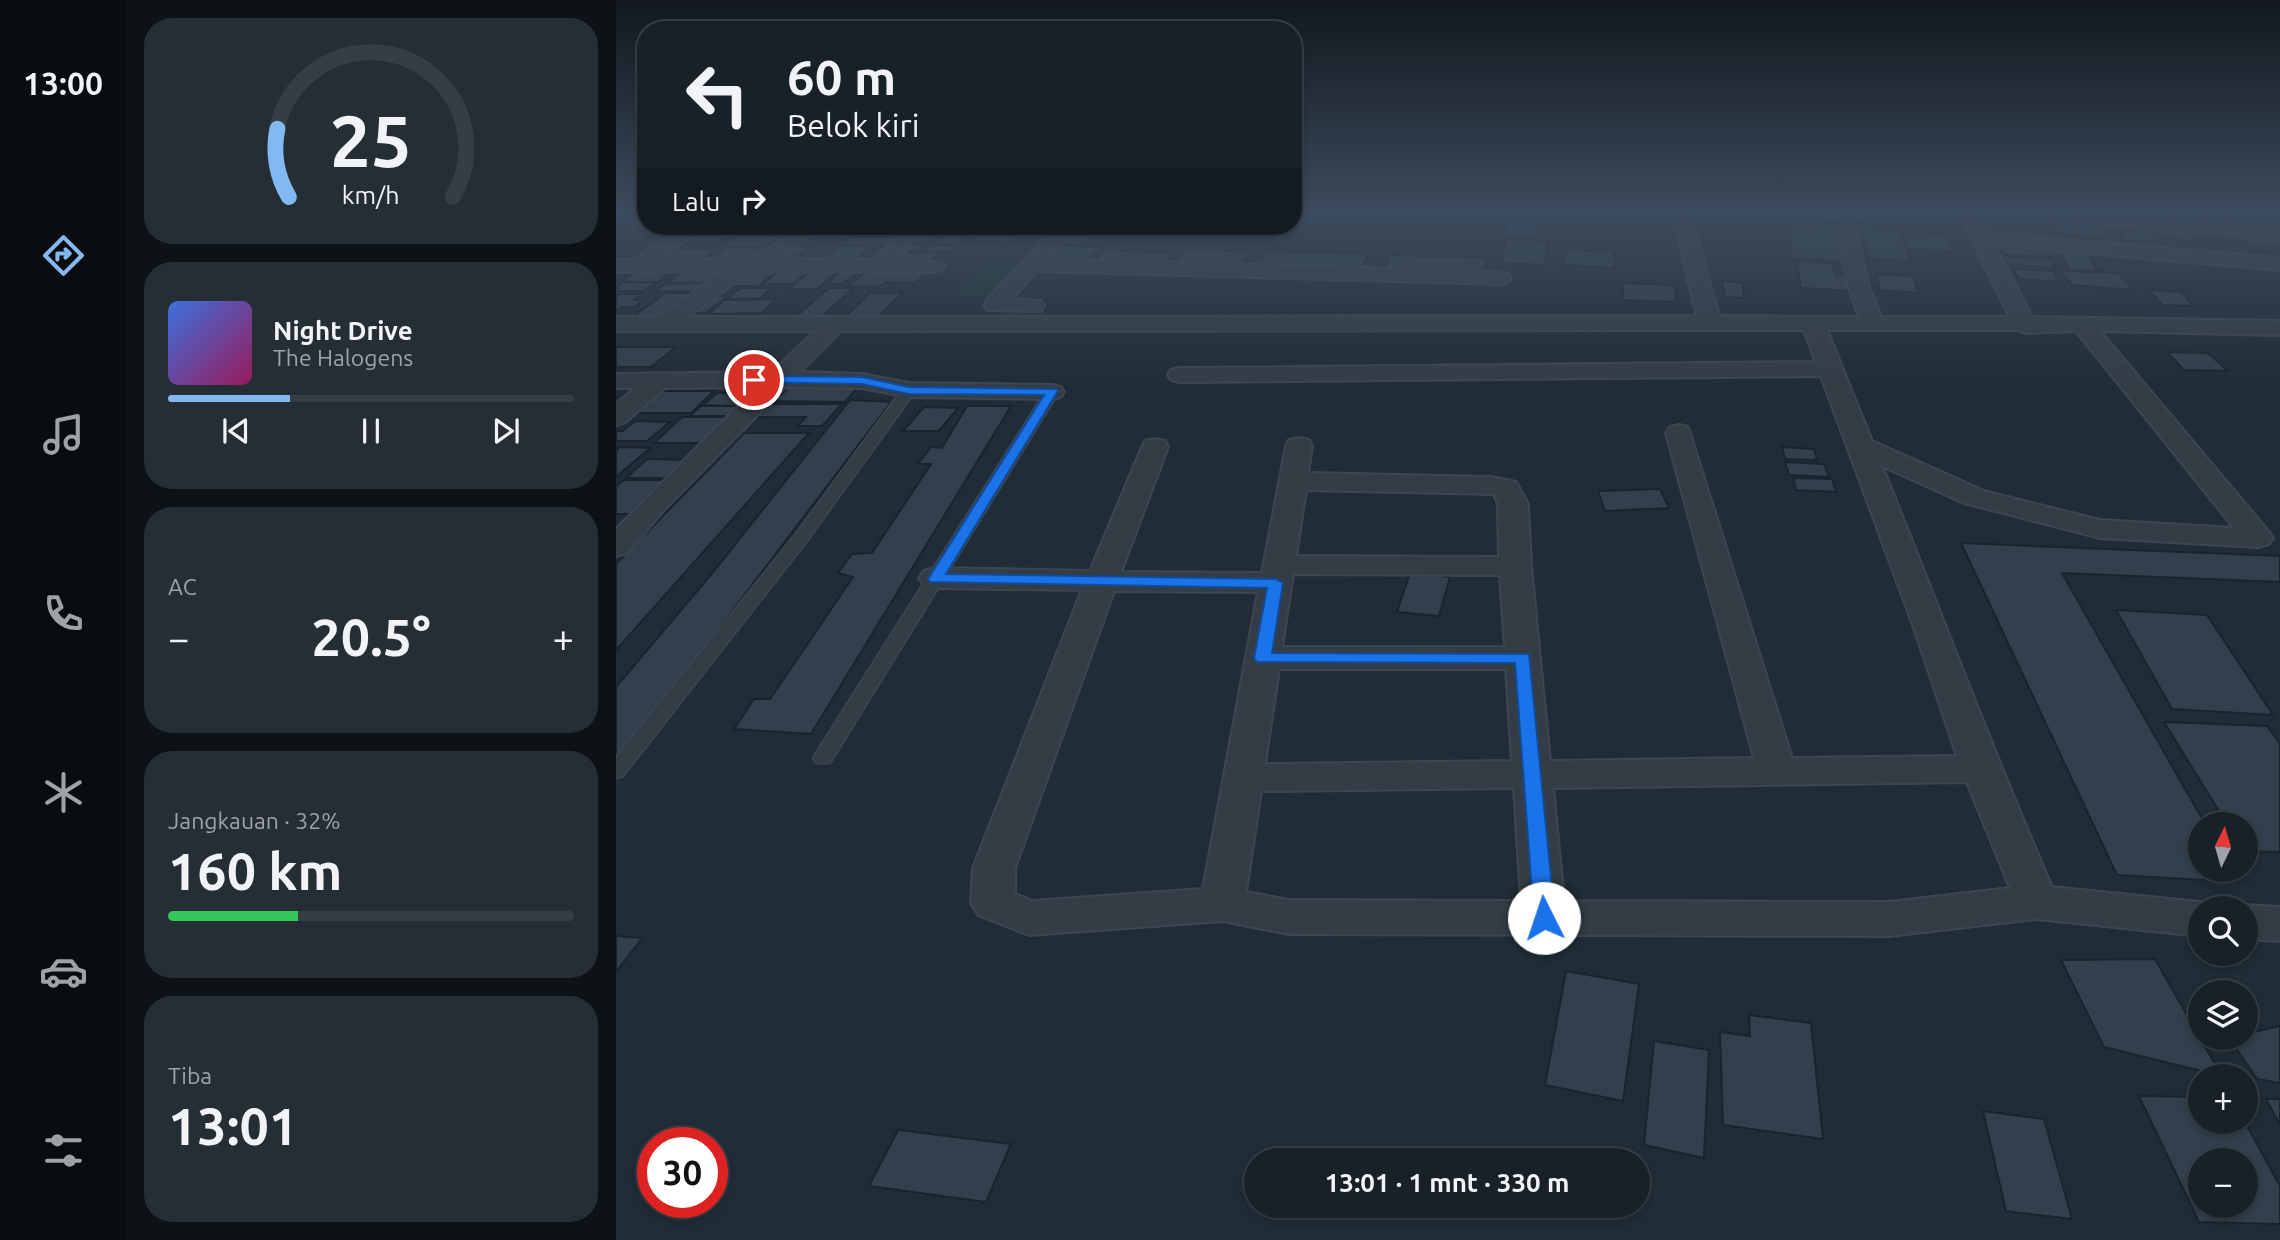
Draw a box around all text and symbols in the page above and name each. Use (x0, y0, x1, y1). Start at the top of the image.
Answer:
icon: left (672, 49, 763, 140)
text: 60 m (787, 49, 896, 104)
text: 13:00 (23, 65, 103, 101)
text: 25 (330, 100, 412, 182)
text: Belok kiri (787, 107, 919, 143)
text: km/h (342, 181, 400, 209)
icon: right (734, 182, 772, 220)
text: Lalu (672, 187, 720, 216)
icon: directions (39, 231, 88, 280)
text: Night Drive (273, 316, 413, 345)
text: The Halogens (273, 345, 413, 370)
pin (724, 350, 784, 410)
icon: arrive (735, 361, 773, 399)
icon: music (39, 410, 88, 459)
icon: previous (217, 412, 255, 450)
icon: pause (352, 412, 390, 450)
icon: next (487, 412, 525, 450)
text: AC (168, 574, 197, 599)
icon: phone (39, 589, 88, 638)
text: 20.5° (311, 608, 431, 666)
text: − (168, 617, 189, 659)
text: + (553, 617, 574, 659)
icon: climate (39, 768, 88, 817)
text: Jangkauan · 32% (168, 808, 340, 833)
north arrow (2188, 812, 2258, 882)
map controls (2188, 812, 2258, 1218)
text: 160 km (168, 842, 342, 900)
position arrow (1507, 881, 1581, 955)
button: search (2188, 896, 2258, 966)
icon: car (39, 947, 88, 996)
button: layers (2188, 980, 2258, 1050)
text: Tiba (168, 1063, 212, 1088)
button: + (2188, 1064, 2258, 1134)
text: 13:01 (168, 1097, 298, 1155)
icon: filters (39, 1126, 88, 1175)
speed limit sign: 30 (637, 1127, 728, 1218)
button: − (2188, 1148, 2258, 1218)
text: 13:01 · 1 mnt · 330 m (1325, 1168, 1569, 1197)

